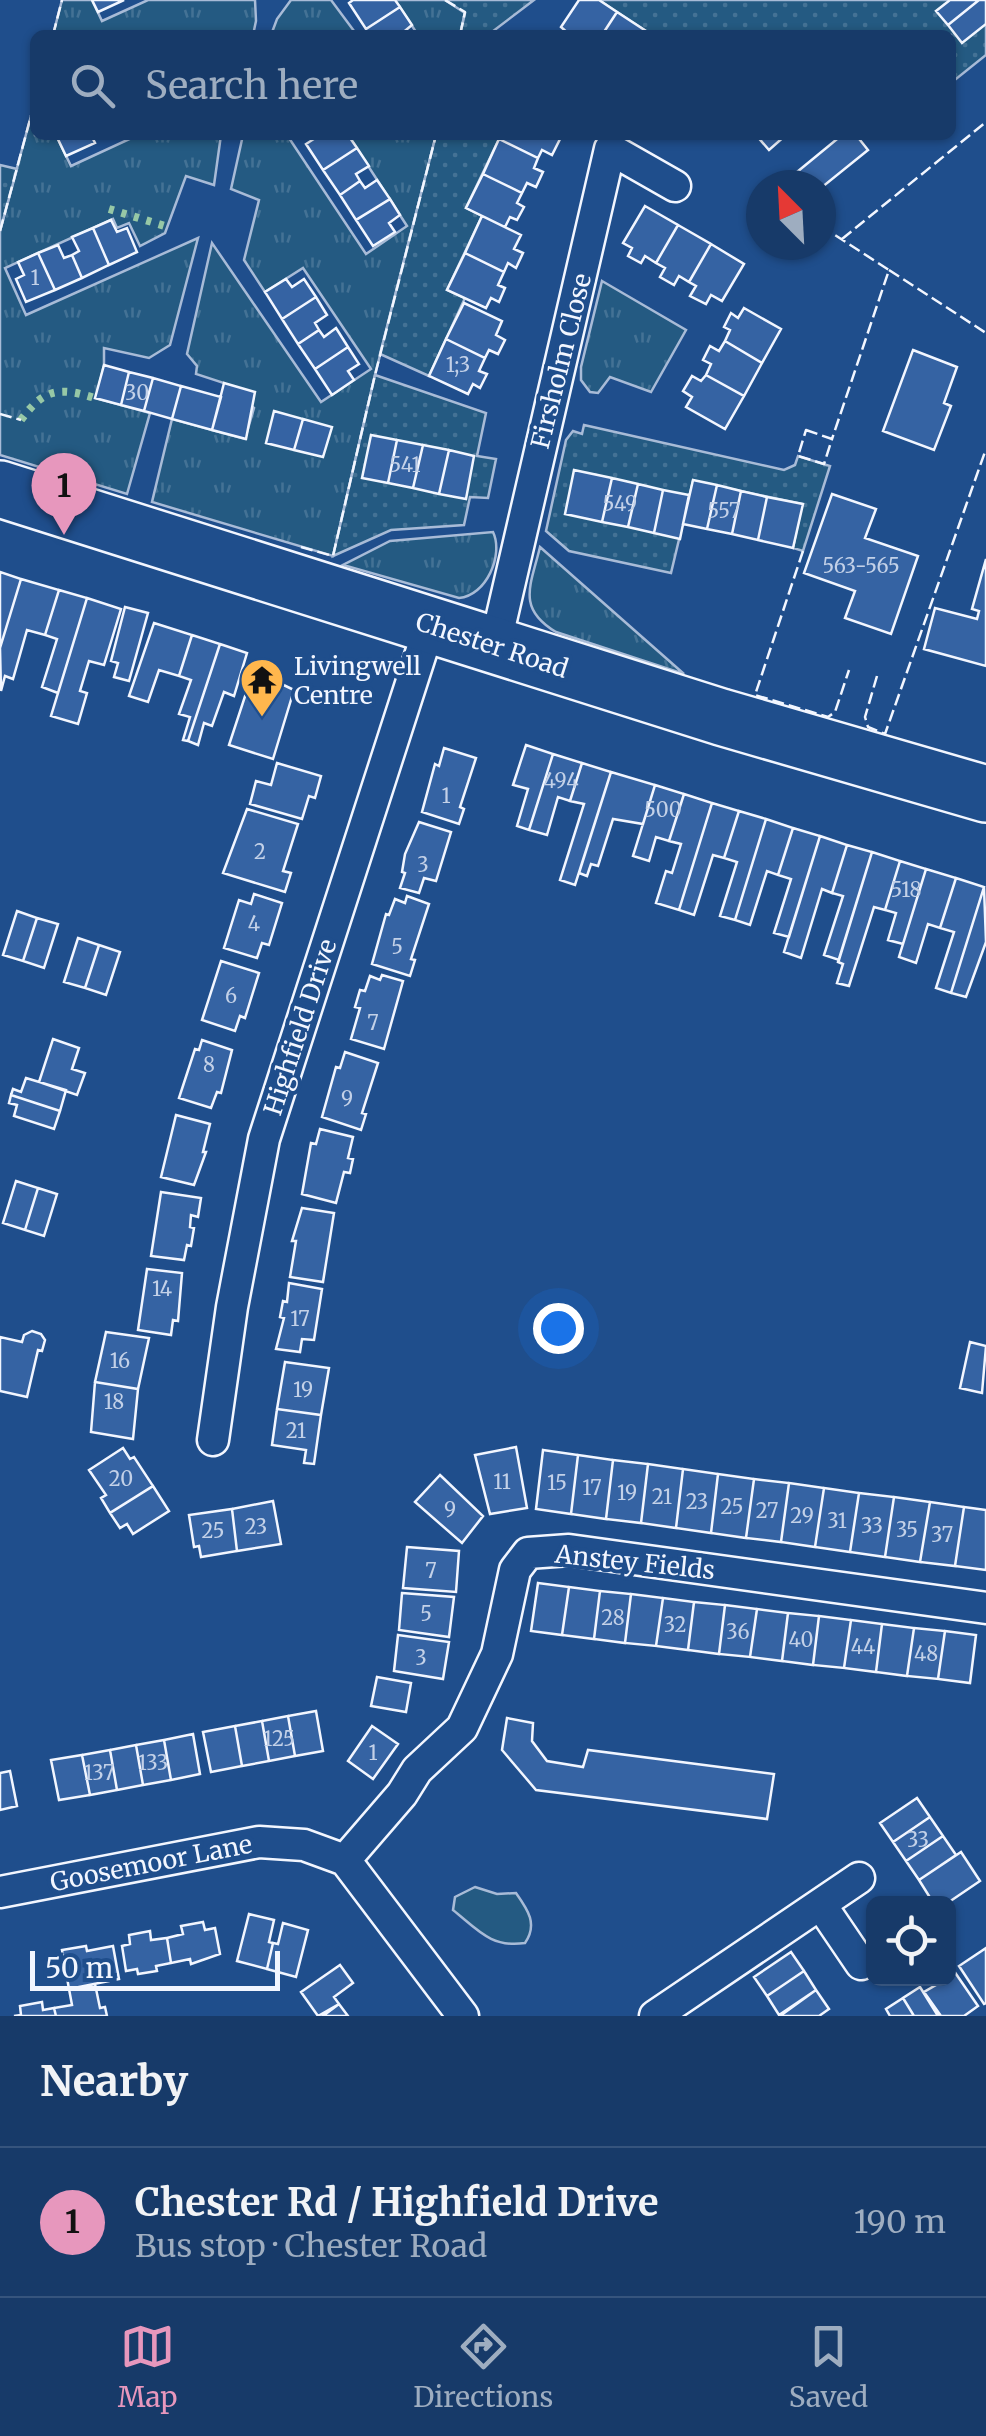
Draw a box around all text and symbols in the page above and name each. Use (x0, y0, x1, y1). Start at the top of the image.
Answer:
search box (30, 30, 956, 140)
icon: search (65, 58, 120, 113)
text: Search here (145, 62, 358, 109)
north arrow (746, 170, 836, 260)
house number: 1 (30, 265, 40, 290)
street label: Firsholm Close (524, 270, 598, 452)
house number: 1;3 (446, 352, 470, 378)
house number: 30 (125, 380, 149, 405)
pin: 1 (32, 452, 96, 535)
house number: 541 (389, 452, 421, 477)
house number: 549 (603, 491, 637, 516)
house number: 557 (708, 498, 740, 523)
house number: 563-565 (822, 553, 900, 578)
street label: Chester Road (412, 605, 572, 685)
place label: Livingwell Centre (294, 650, 421, 711)
temple icon: Livingwell Centre (239, 657, 285, 718)
house number: 494 (544, 768, 578, 793)
house number: 1 (441, 783, 451, 808)
house number: 500 (644, 797, 682, 822)
house number: 2 (254, 839, 266, 864)
house number: 3 (417, 852, 429, 877)
house number: 518 (890, 877, 922, 902)
house number: 4 (248, 911, 260, 936)
house number: 5 (391, 934, 403, 959)
street label: Highfield Drive (256, 935, 344, 1119)
house number: 6 (225, 983, 237, 1008)
house number: 7 (367, 1010, 379, 1035)
house number: 8 (203, 1052, 215, 1077)
house number: 9 (341, 1086, 353, 1111)
house number: 14 (152, 1276, 172, 1301)
your location (533, 1303, 584, 1354)
house number: 17 (290, 1306, 310, 1331)
house number: 16 (110, 1348, 130, 1373)
house number: 19 (293, 1377, 313, 1402)
house number: 18 (104, 1389, 124, 1414)
house number: 21 (286, 1418, 306, 1443)
house number: 20 (109, 1466, 133, 1491)
house number: 11 (493, 1469, 511, 1494)
house number: 15 (547, 1470, 567, 1495)
house number: 17 (582, 1475, 602, 1500)
house number: 19 (617, 1480, 637, 1505)
house number: 21 (652, 1484, 672, 1509)
house number: 23 (686, 1489, 708, 1514)
house number: 25 (721, 1494, 743, 1519)
house number: 9 (444, 1497, 456, 1522)
house number: 27 (756, 1498, 778, 1523)
house number: 29 (790, 1503, 814, 1528)
house number: 31 (827, 1508, 847, 1533)
house number: 33 (861, 1513, 883, 1538)
house number: 23 (245, 1514, 267, 1539)
house number: 35 (896, 1517, 918, 1542)
house number: 25 (202, 1518, 224, 1543)
house number: 37 (931, 1522, 953, 1547)
street label: Anstey Fields (553, 1538, 716, 1586)
house number: 7 (425, 1558, 437, 1583)
house number: 5 (420, 1601, 432, 1626)
house number: 28 (601, 1605, 625, 1630)
house number: 32 (664, 1612, 686, 1637)
house number: 36 (726, 1619, 750, 1644)
house number: 40 (789, 1627, 813, 1652)
house number: 44 (851, 1634, 875, 1659)
house number: 48 (914, 1641, 938, 1666)
house number: 3 (415, 1645, 427, 1670)
house number: 125 (263, 1726, 295, 1751)
house number: 1 (368, 1740, 378, 1765)
house number: 133 (138, 1750, 168, 1775)
house number: 137 (84, 1760, 114, 1785)
house number: 33 (907, 1827, 929, 1852)
street label: Goosemoor Lane (47, 1828, 255, 1898)
map controls (866, 1896, 956, 1986)
button: locate (866, 1896, 956, 1986)
scale bar (30, 1946, 280, 1990)
text: 50 m (45, 1950, 113, 1986)
text: Nearby (40, 2055, 188, 2107)
text: Chester Rd / Highfield Drive (135, 2179, 659, 2226)
text: 1 (65, 2202, 80, 2242)
text: 190 m (854, 2202, 946, 2242)
text: Bus stop · Chester Road (135, 2226, 487, 2266)
tab: Map (118, 2319, 178, 2415)
tab: Directions (413, 2319, 553, 2415)
tab: Saved (789, 2319, 868, 2415)

